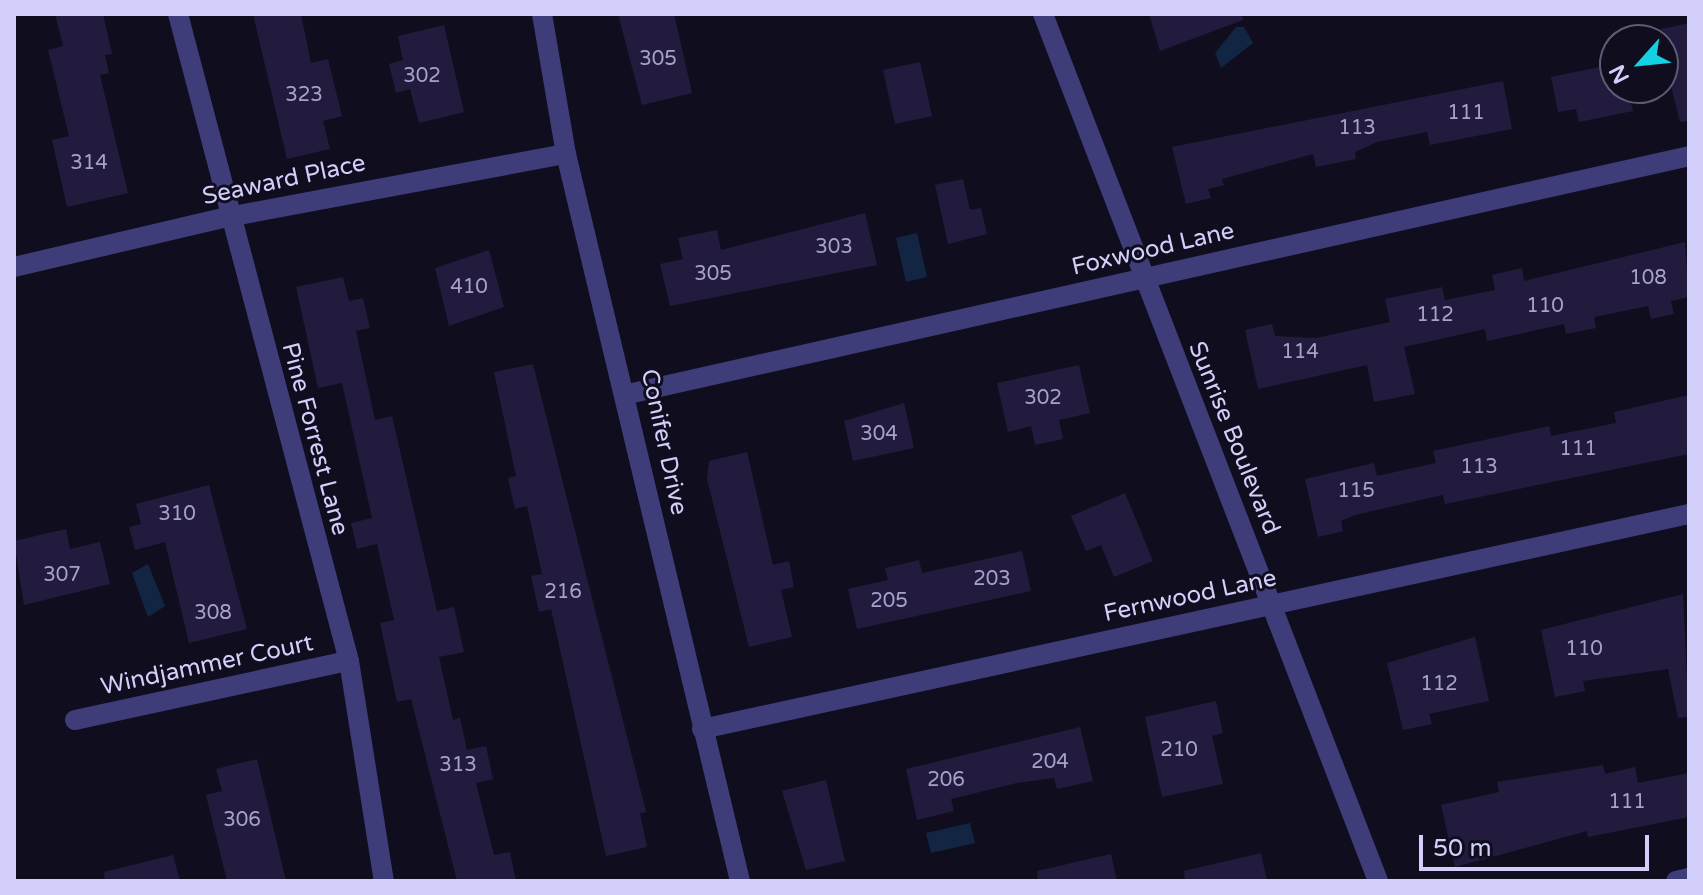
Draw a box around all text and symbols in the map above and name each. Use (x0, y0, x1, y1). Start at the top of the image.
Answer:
north arrow (1599, 24, 1679, 104)
house number: 305 (639, 47, 677, 71)
text: N (1604, 60, 1635, 88)
house number: 302 (403, 64, 441, 88)
house number: 323 (285, 83, 323, 107)
house number: 111 (1447, 101, 1485, 125)
house number: 113 (1338, 116, 1376, 140)
street label: Seaward Place (200, 149, 368, 211)
house number: 314 (70, 151, 108, 175)
street label: Foxwood Lane (1069, 216, 1237, 282)
house number: 303 (815, 235, 853, 259)
house number: 305 (694, 262, 732, 286)
house number: 108 (1629, 266, 1667, 290)
house number: 410 (450, 275, 488, 299)
house number: 110 (1526, 294, 1564, 318)
house number: 112 (1416, 303, 1454, 327)
street label: Sunrise Boulevard (1182, 337, 1286, 539)
street label: Pine Forrest Lane (275, 339, 355, 539)
house number: 114 (1281, 340, 1319, 364)
street label: Conifer Drive (635, 367, 693, 517)
house number: 302 (1024, 386, 1062, 410)
house number: 304 (860, 422, 898, 446)
house number: 111 (1559, 437, 1597, 461)
house number: 113 (1460, 455, 1498, 479)
house number: 115 (1337, 479, 1375, 503)
house number: 310 (158, 502, 196, 526)
house number: 307 (43, 563, 81, 587)
street label: Fernwood Lane (1101, 564, 1279, 628)
house number: 203 (973, 567, 1011, 591)
house number: 216 (544, 580, 582, 604)
house number: 205 (870, 589, 908, 613)
house number: 308 (194, 601, 232, 625)
street label: Windjammer Court (98, 628, 316, 702)
house number: 110 (1565, 637, 1603, 661)
house number: 112 (1420, 672, 1458, 696)
house number: 210 (1160, 738, 1198, 762)
house number: 204 (1031, 750, 1069, 774)
house number: 313 (439, 753, 477, 777)
house number: 206 (927, 768, 965, 792)
house number: 111 (1608, 790, 1646, 814)
house number: 306 (223, 808, 261, 832)
scale bar (1423, 819, 1653, 869)
text: 50 m (1433, 834, 1491, 863)

